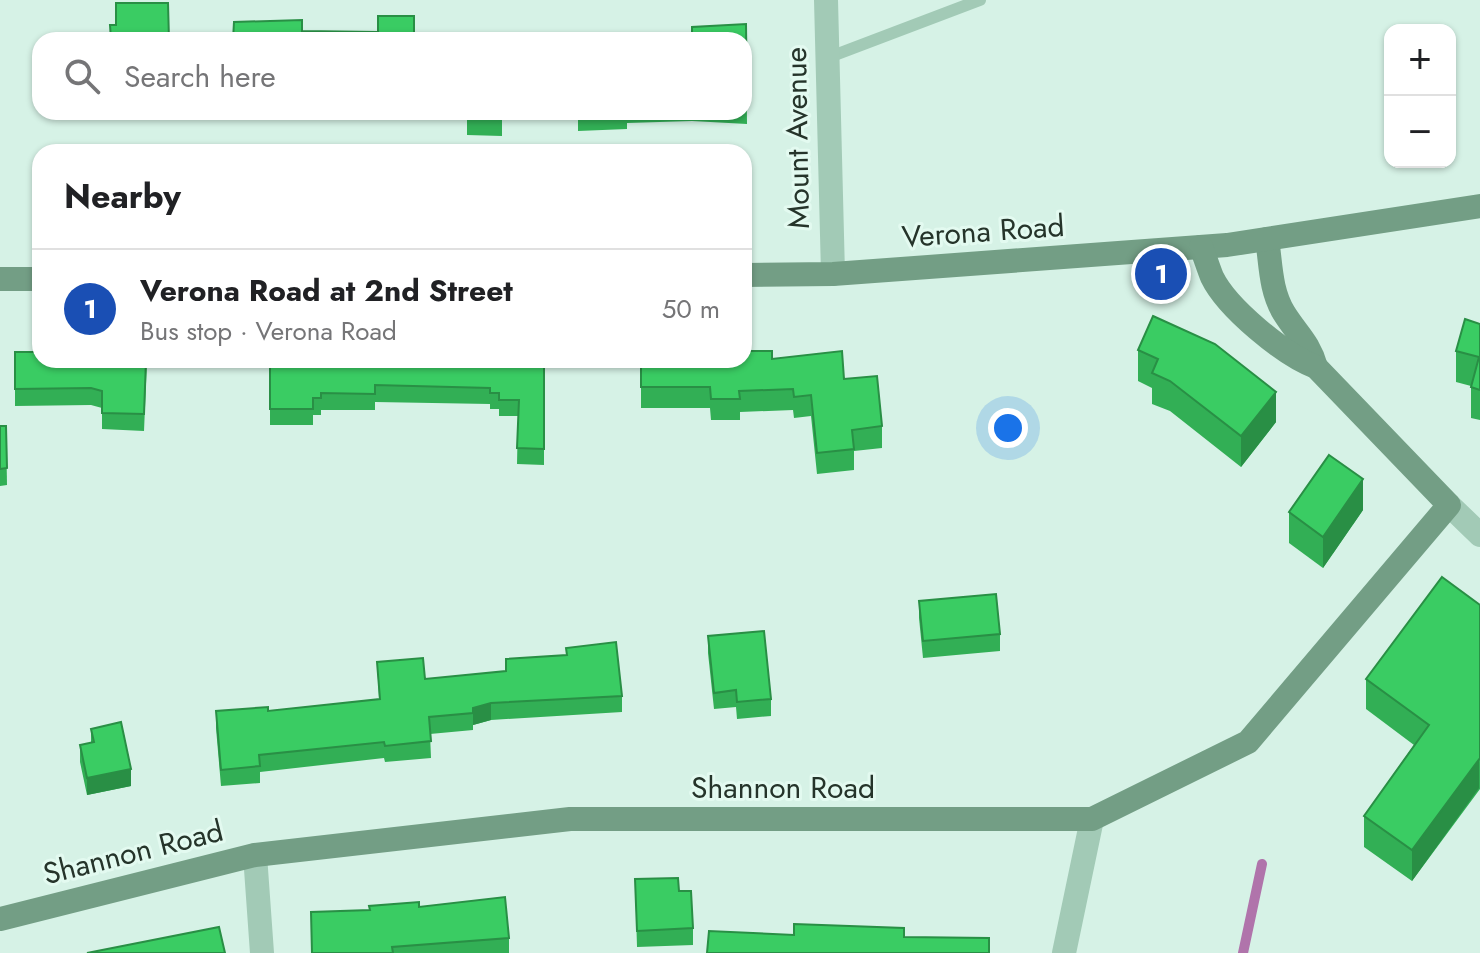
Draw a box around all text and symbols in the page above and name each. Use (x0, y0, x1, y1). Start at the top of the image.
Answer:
map controls (1384, 24, 1456, 168)
button: + (1384, 24, 1456, 96)
search box (32, 32, 752, 120)
street label: Mount Avenue (774, 47, 820, 229)
icon: search (60, 54, 104, 98)
text: Search here (124, 55, 276, 98)
button: − (1384, 96, 1456, 168)
text: Nearby (64, 172, 181, 221)
street label: Verona Road (900, 204, 1066, 258)
pin: 1 (1135, 244, 1187, 304)
text: Verona Road at 2nd Street (140, 269, 513, 312)
text: 1 (83, 290, 97, 328)
text: 50 m (662, 290, 720, 328)
text: Bus stop · Verona Road (140, 312, 397, 350)
your location (988, 408, 1028, 448)
street label: Shannon Road (691, 766, 875, 809)
street label: Shannon Road (39, 809, 227, 895)

